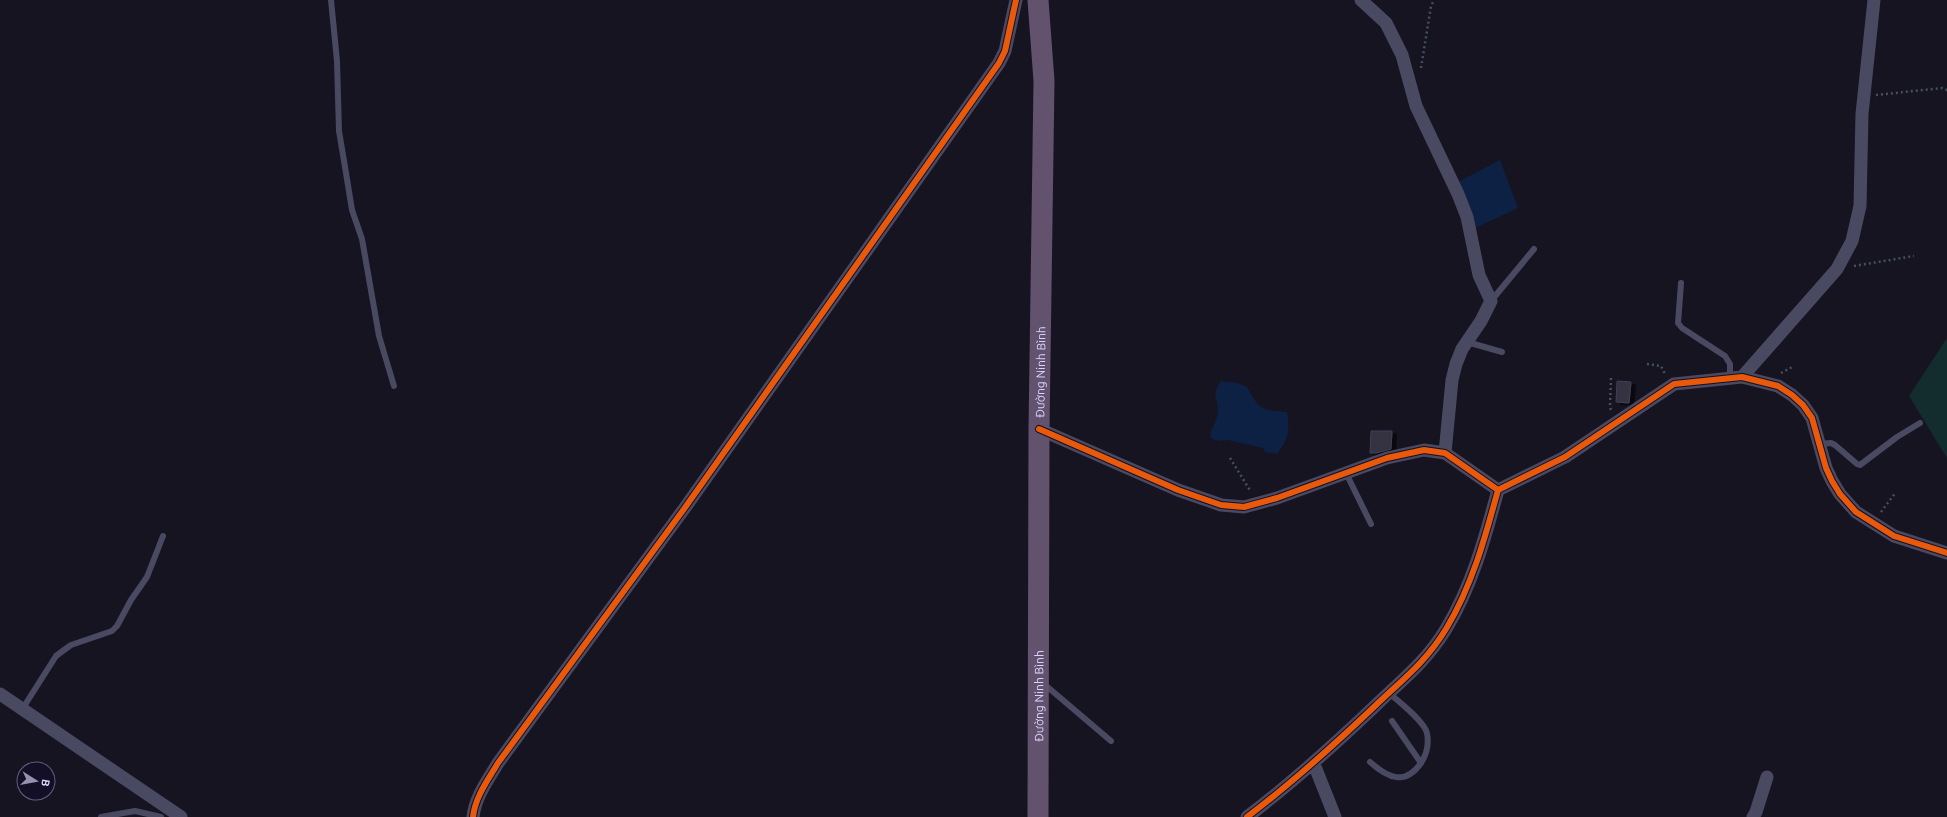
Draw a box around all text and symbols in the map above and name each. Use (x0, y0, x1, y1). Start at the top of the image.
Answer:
street label: Đường Ninh Bình (1033, 326, 1047, 418)
street label: Đường Ninh Bình (1032, 650, 1045, 742)
north arrow (16, 761, 56, 801)
text: B (39, 778, 52, 788)

